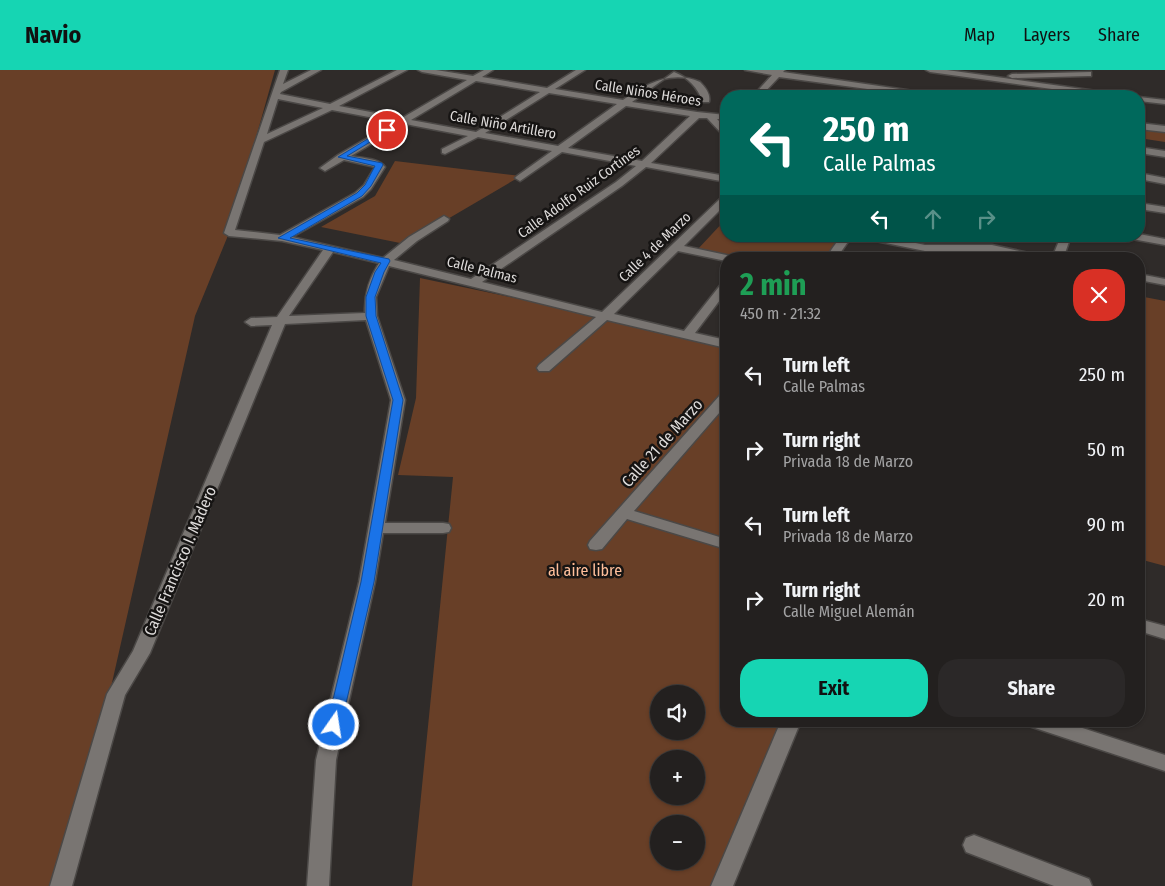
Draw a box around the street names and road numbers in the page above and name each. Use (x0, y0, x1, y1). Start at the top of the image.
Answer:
street label: Calle Niños Héroes (594, 76, 702, 110)
street label: Calle Niño Artillero (448, 107, 558, 143)
street label: Calle Adolfo Ruiz Cortines (515, 142, 643, 242)
street label: Calle 4 de Marzo (616, 208, 694, 286)
street label: Calle Palmas (445, 253, 519, 287)
street label: Calle 21 de Marzo (618, 395, 706, 491)
street label: Calle Francisco I. Madero (140, 483, 220, 639)

